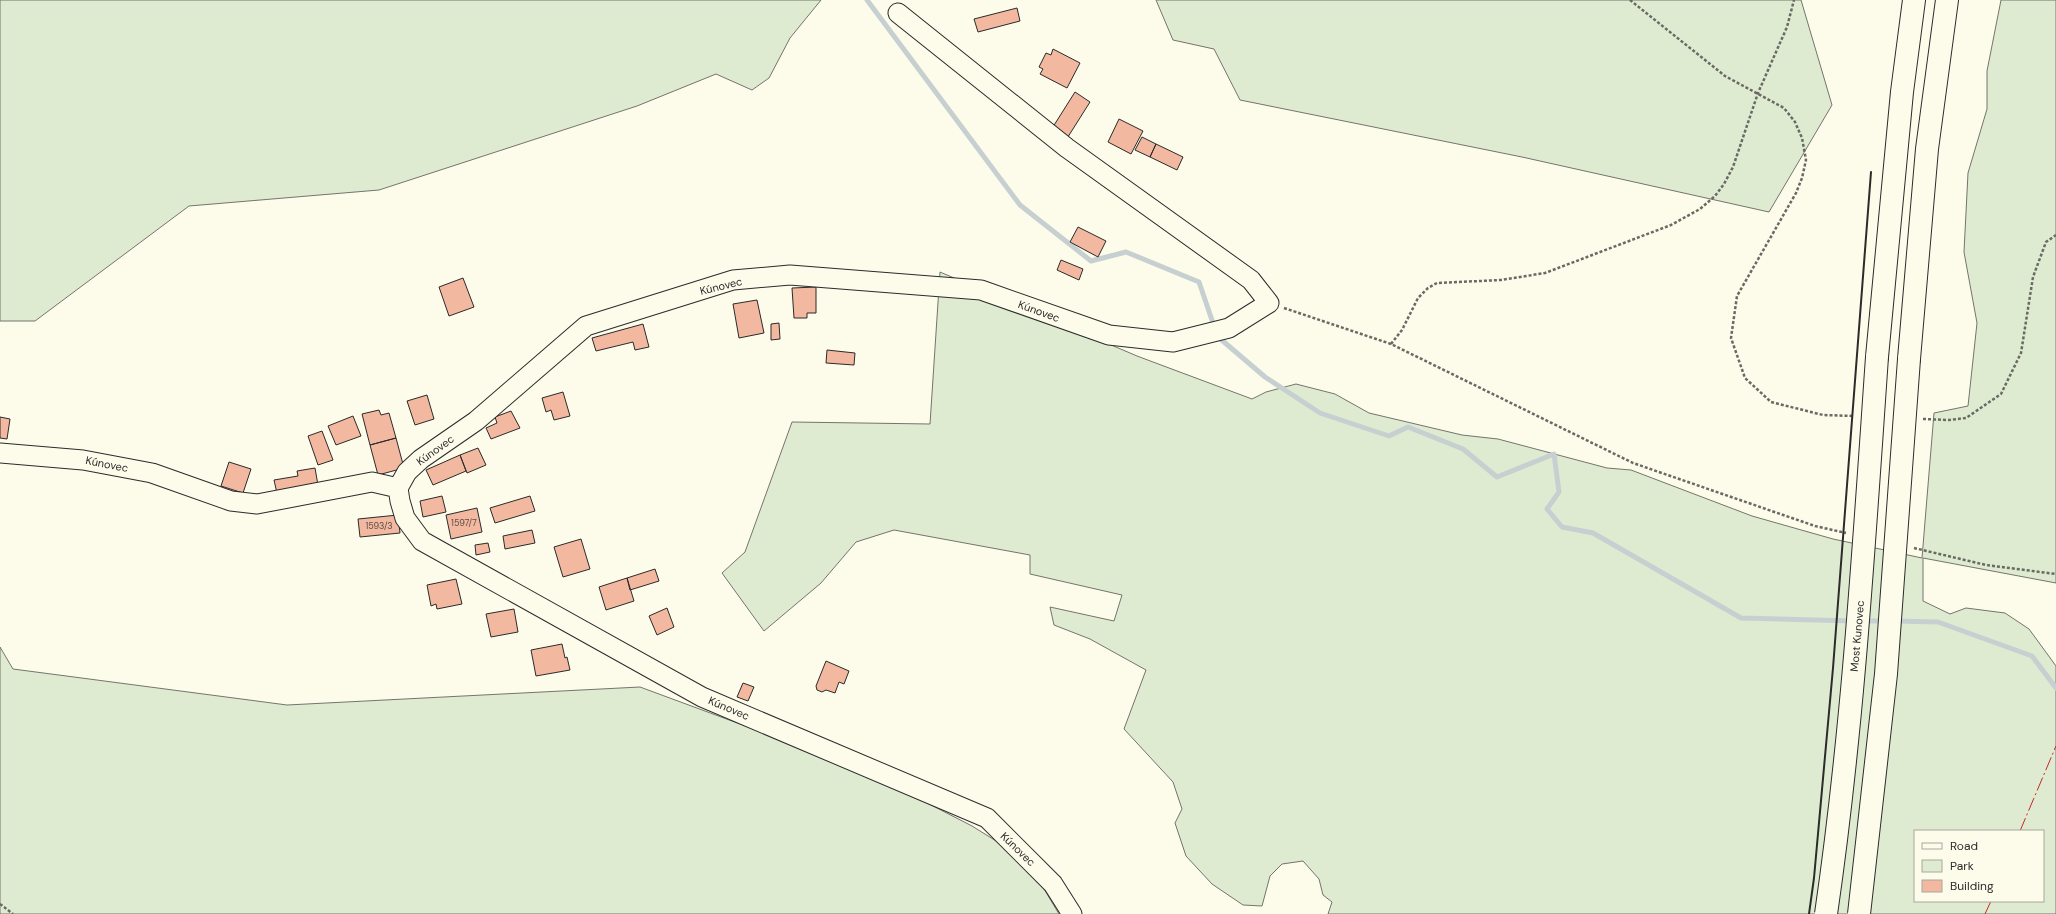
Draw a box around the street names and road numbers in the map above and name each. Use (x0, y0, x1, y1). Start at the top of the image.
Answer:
street label: Kúnovec (698, 274, 744, 298)
street label: Kúnovec (1016, 297, 1062, 325)
street label: Kúnovec (413, 432, 457, 468)
street label: Kúnovec (84, 453, 130, 475)
street label: Most Kunovec (1847, 600, 1867, 672)
street label: Kúnovec (706, 693, 752, 723)
street label: Kúnovec (998, 829, 1038, 869)

